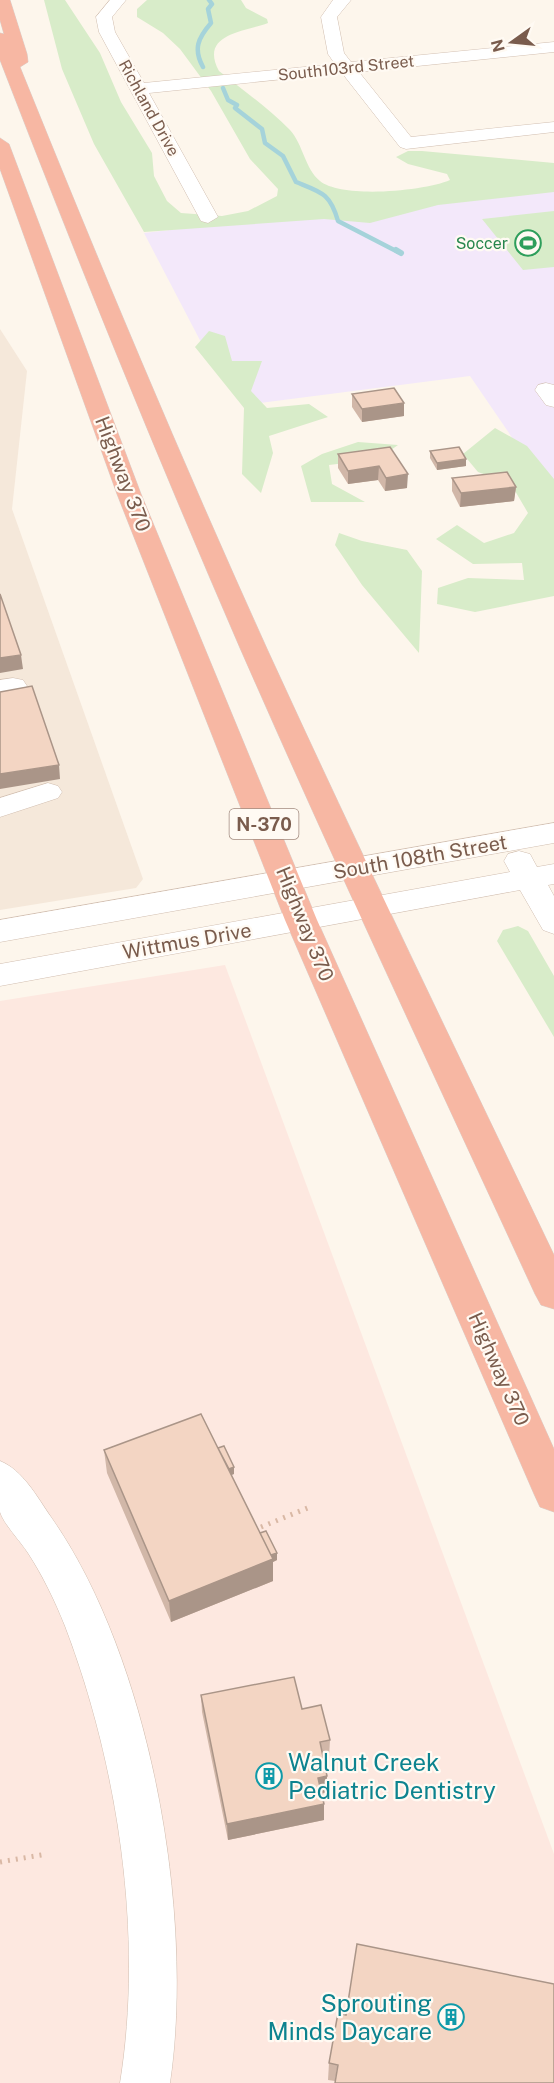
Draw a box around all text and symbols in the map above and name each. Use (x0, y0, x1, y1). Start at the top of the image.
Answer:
north arrow (482, 12, 542, 72)
text: N (487, 37, 509, 54)
street label: South103rd Street (277, 51, 415, 85)
street label: Richland Drive (115, 57, 183, 159)
sports icon: Soccer (513, 228, 543, 258)
place label: Soccer (456, 234, 508, 253)
street label: Highway 370 (90, 413, 156, 535)
road number: N-370 (230, 809, 298, 839)
street label: South 108th Street (331, 830, 509, 884)
street label: Highway 370 (271, 863, 339, 985)
street label: Wittmus Drive (121, 918, 253, 964)
street label: Highway 370 (463, 1309, 535, 1429)
place label: Walnut Creek Pediatric Dentistry (288, 1748, 496, 1804)
building icon: Walnut Creek Pediatric Dentistry (254, 1761, 284, 1791)
place label: Sprouting Minds Daycare (268, 1989, 432, 2045)
building icon: Sprouting Minds Daycare (436, 2002, 466, 2032)

